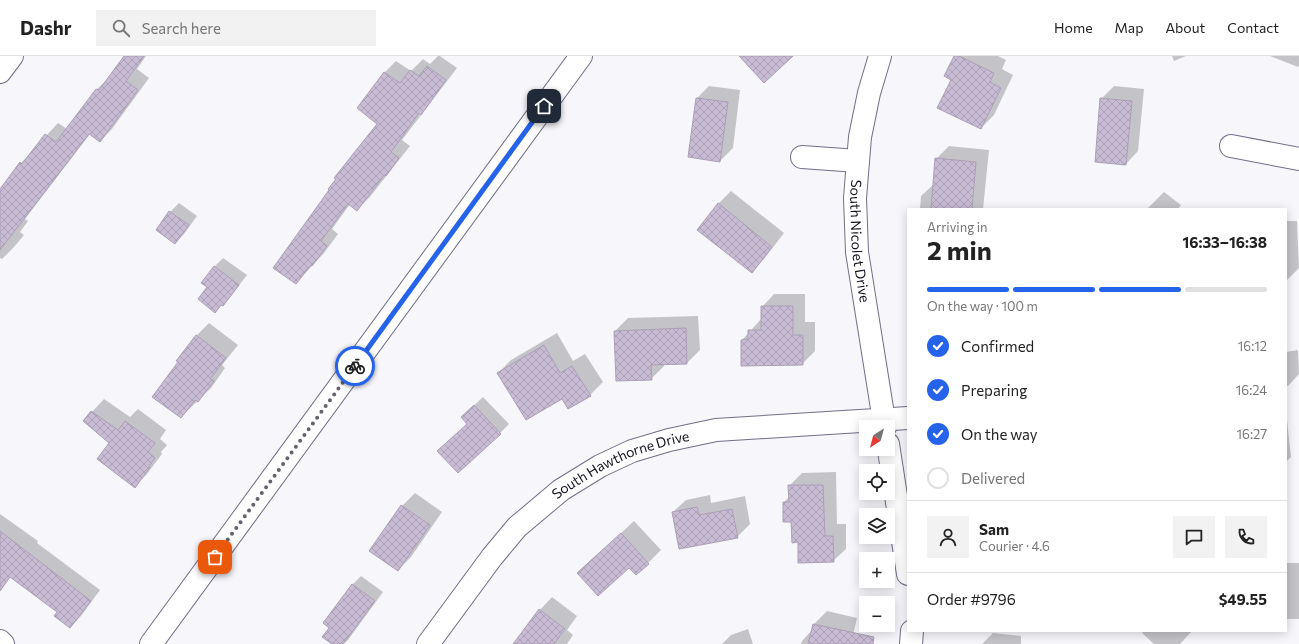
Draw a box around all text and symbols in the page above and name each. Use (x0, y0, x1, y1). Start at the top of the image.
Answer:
search box (96, 10, 376, 46)
text: Dashr (20, 16, 72, 39)
icon: search (110, 17, 132, 39)
text: Search here (142, 19, 221, 37)
text: Home (1054, 19, 1093, 36)
text: Map (1115, 19, 1143, 36)
text: About (1165, 19, 1205, 36)
text: Contact (1227, 19, 1279, 36)
pin (527, 89, 561, 123)
icon: home (533, 95, 555, 117)
street label: South Nicolet Drive (847, 179, 874, 304)
text: Arriving in (927, 219, 987, 235)
text: 16:33–16:38 (1182, 233, 1267, 251)
text: 2 min (927, 234, 992, 265)
text: On the way · 100 m (927, 298, 1038, 314)
icon: check (927, 335, 949, 357)
text: Confirmed (961, 337, 1034, 355)
text: 16:12 (1238, 338, 1267, 354)
courier (335, 346, 375, 386)
icon: bike (344, 355, 366, 377)
icon: check (927, 379, 949, 401)
text: Preparing (961, 381, 1027, 399)
text: 16:24 (1236, 382, 1267, 398)
north arrow (859, 420, 895, 456)
map controls (859, 420, 895, 632)
icon: check (927, 423, 949, 445)
text: On the way (961, 425, 1038, 443)
text: 16:27 (1236, 426, 1267, 442)
street label: South Hawthorne Drive (548, 427, 691, 502)
button: locate (859, 464, 895, 500)
text: Delivered (961, 469, 1025, 487)
button: layers (859, 508, 895, 544)
button: person (927, 516, 969, 558)
button: chat (1173, 516, 1215, 558)
button: phone (1225, 516, 1267, 558)
text: Sam (979, 520, 1009, 538)
text: Courier · 4.6 (979, 538, 1050, 554)
pin (198, 540, 232, 574)
icon: bag (204, 546, 226, 568)
button: + (859, 552, 895, 588)
text: Order #9796 (927, 590, 1016, 608)
text: $49.55 (1219, 590, 1267, 608)
button: − (859, 596, 895, 632)

